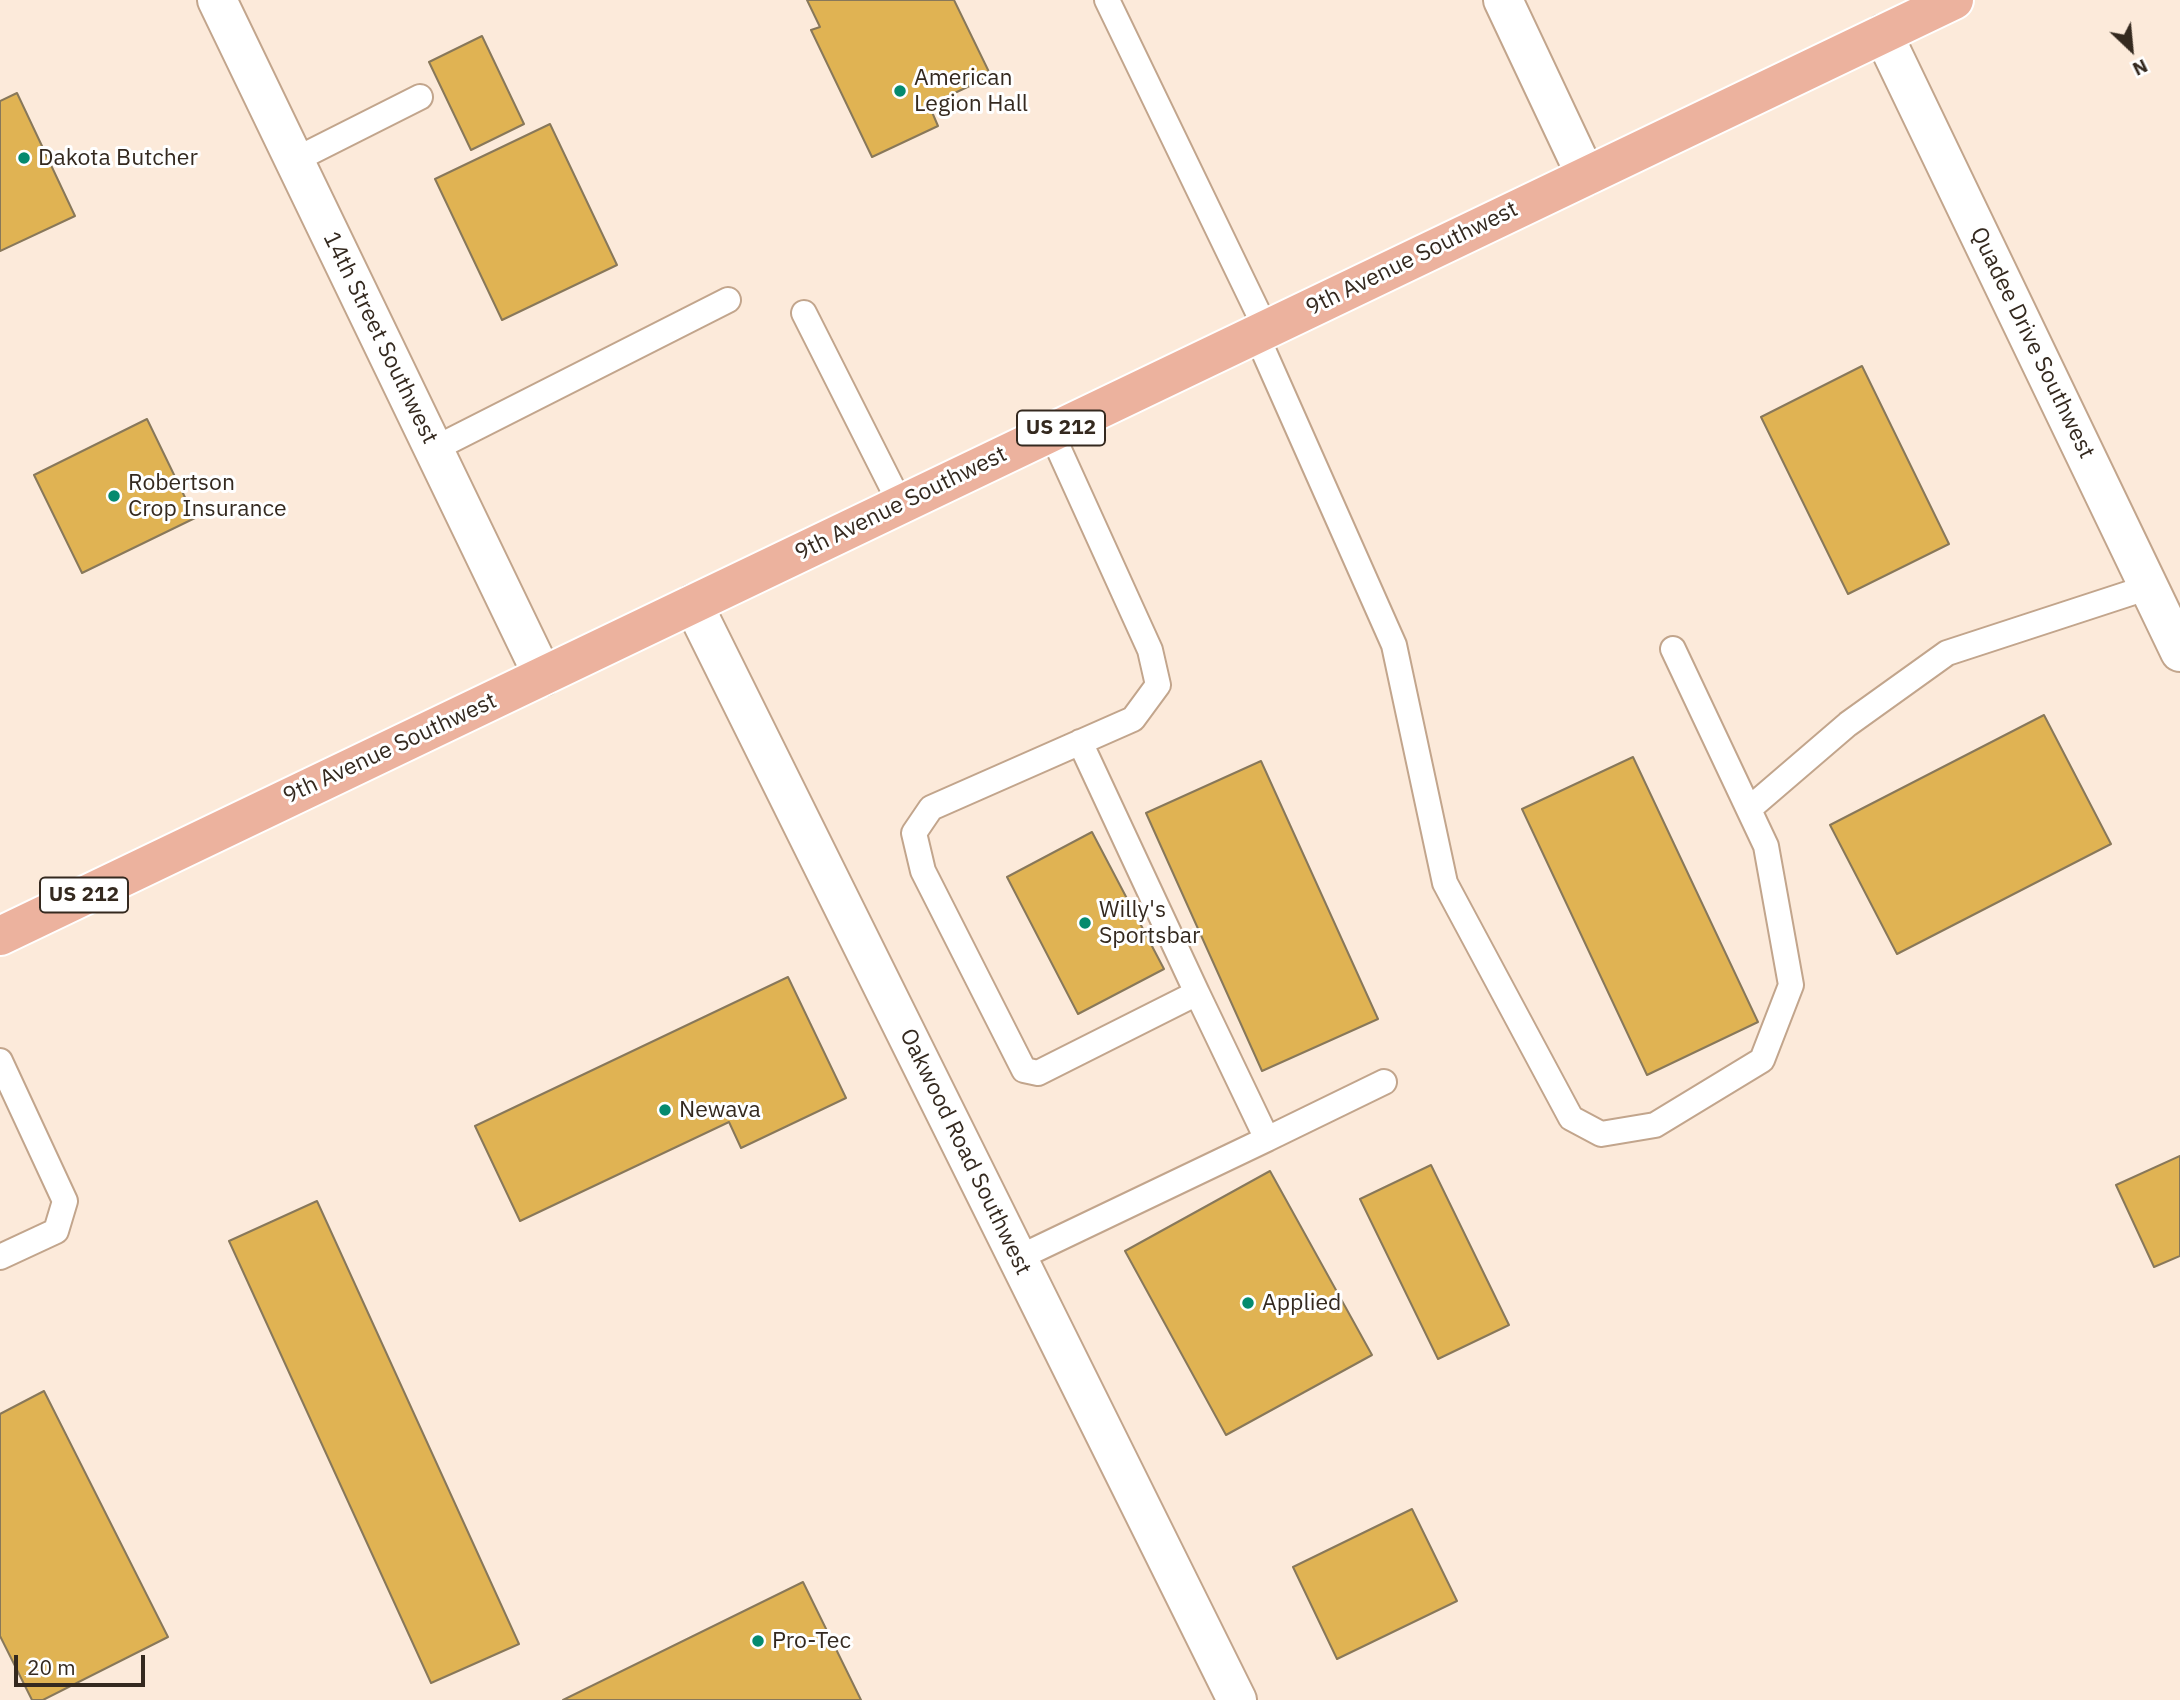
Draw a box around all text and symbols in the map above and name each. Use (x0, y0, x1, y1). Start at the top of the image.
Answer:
north arrow (2096, 14, 2166, 84)
text: N (2129, 54, 2152, 82)
place label: American Legion Hall (914, 64, 1028, 118)
marker: American Legion Hall (892, 83, 908, 99)
place label: Dakota Butcher (38, 144, 198, 172)
marker: Dakota Butcher (16, 150, 32, 166)
street label: 9th Avenue Southwest (1302, 196, 1522, 322)
street label: Quadee Drive Southwest (1964, 223, 2100, 463)
street label: 14th Street Southwest (317, 228, 443, 448)
road number: US 212 (1017, 410, 1105, 446)
street label: 9th Avenue Southwest (791, 441, 1011, 567)
place label: Robertson Crop Insurance (128, 469, 287, 523)
marker: Robertson Crop Insurance (106, 488, 122, 504)
street label: 9th Avenue Southwest (279, 687, 501, 811)
road number: US 212 (40, 878, 128, 912)
place label: Willy's Sportsbar (1099, 896, 1200, 950)
marker: Willy's Sportsbar (1077, 915, 1093, 931)
street label: Oakwood Road Southwest (893, 1024, 1037, 1280)
place label: Newava (679, 1096, 761, 1124)
marker: Newava (657, 1102, 673, 1118)
place label: Applied (1262, 1289, 1341, 1317)
marker: Applied (1240, 1295, 1256, 1311)
place label: Pro-Tec (772, 1627, 851, 1655)
marker: Pro-Tec (750, 1633, 766, 1649)
scale bar (18, 1640, 149, 1684)
text: 20 m (27, 1653, 76, 1681)

